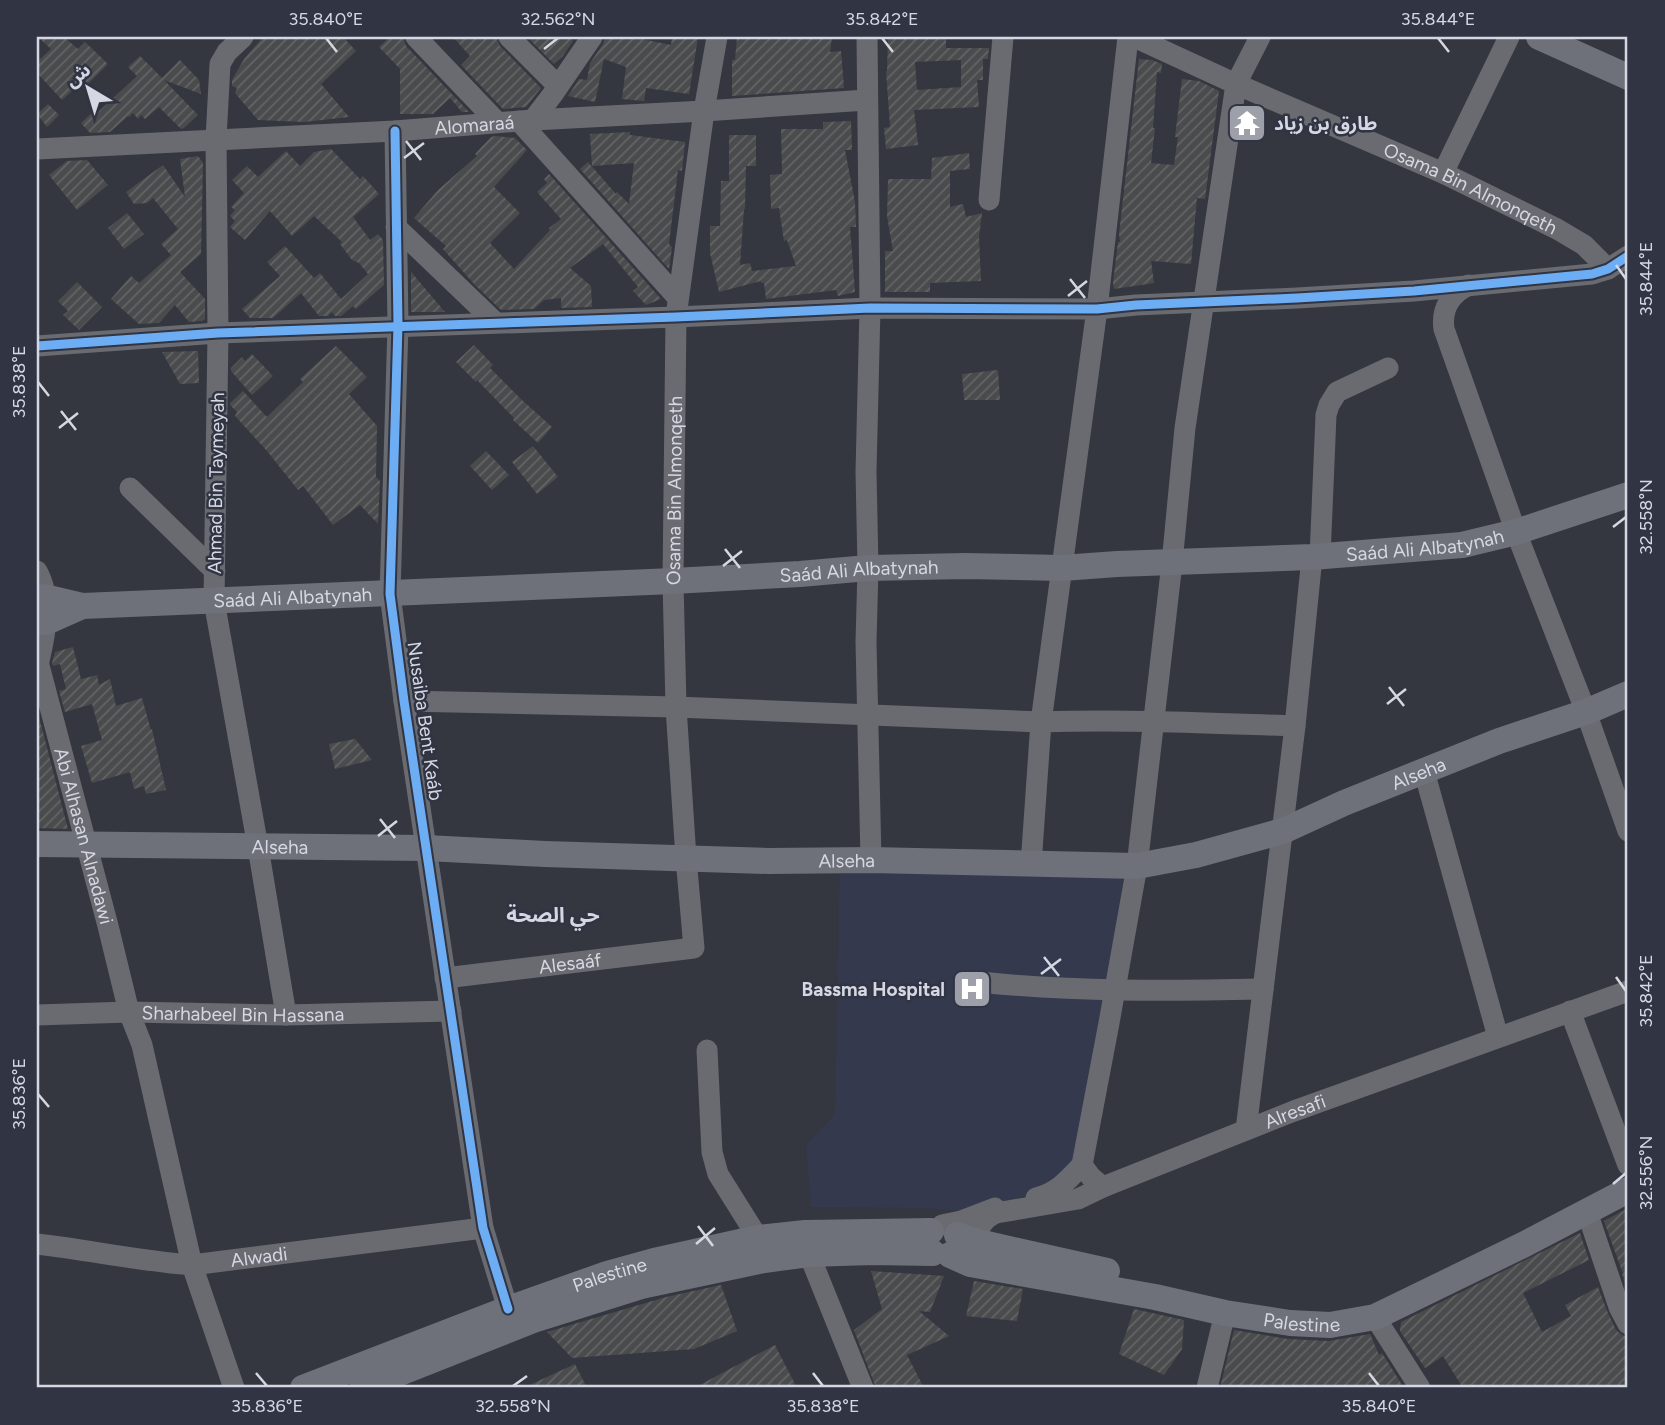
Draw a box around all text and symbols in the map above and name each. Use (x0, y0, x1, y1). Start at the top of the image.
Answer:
text: 35.840°E (289, 8, 363, 30)
text: 32.562°N (521, 8, 595, 30)
text: 35.842°E (845, 8, 919, 30)
text: 35.844°E (1401, 8, 1475, 30)
north arrow (52, 52, 122, 122)
text: ش (61, 58, 95, 92)
temple icon: طارق بن زياد (1226, 102, 1268, 144)
street label: Alomaraá (434, 110, 515, 139)
place label: طارق بن زياد (1274, 112, 1377, 135)
street label: Osama Bin Almonqeth (1380, 137, 1561, 239)
text: 35.844°E (1635, 242, 1657, 316)
text: 35.838°E (8, 345, 30, 419)
street label: Ahmad Bin Taymeyah (203, 392, 229, 574)
street label: Osama Bin Almonqeth (661, 396, 687, 585)
text: 32.558°N (1635, 479, 1657, 555)
street label: Saád Ali Albatynah (1345, 524, 1506, 566)
street label: Saád Ali Albatynah (779, 555, 939, 587)
street label: Saád Ali Albatynah (213, 582, 373, 612)
street label: Nusaiba Bent Kaáb (402, 640, 448, 802)
street label: Abi Alhasan Alnadawi (50, 745, 119, 927)
street label: Alseha (1388, 752, 1449, 794)
street label: Alseha (252, 835, 308, 858)
street label: Alseha (818, 848, 875, 872)
district label: حي الصحة (506, 902, 600, 931)
street label: Alesaáf (538, 948, 603, 978)
text: 35.842°E (1635, 954, 1657, 1028)
hospital icon: Bassma Hospital (951, 968, 993, 1010)
place label: Bassma Hospital (802, 978, 945, 1001)
street label: Sharhabeel Bin Hassana (141, 1001, 344, 1027)
text: 35.836°E (8, 1058, 30, 1130)
street label: Alresafi (1261, 1089, 1329, 1133)
text: 32.556°N (1635, 1135, 1657, 1211)
street label: Alwadi (229, 1241, 289, 1271)
street label: Palestine (569, 1252, 649, 1297)
street label: Palestine (1262, 1308, 1342, 1336)
text: 35.836°E (231, 1395, 303, 1417)
text: 32.558°N (475, 1395, 551, 1417)
text: 35.838°E (786, 1395, 860, 1417)
text: 35.840°E (1342, 1395, 1416, 1417)

